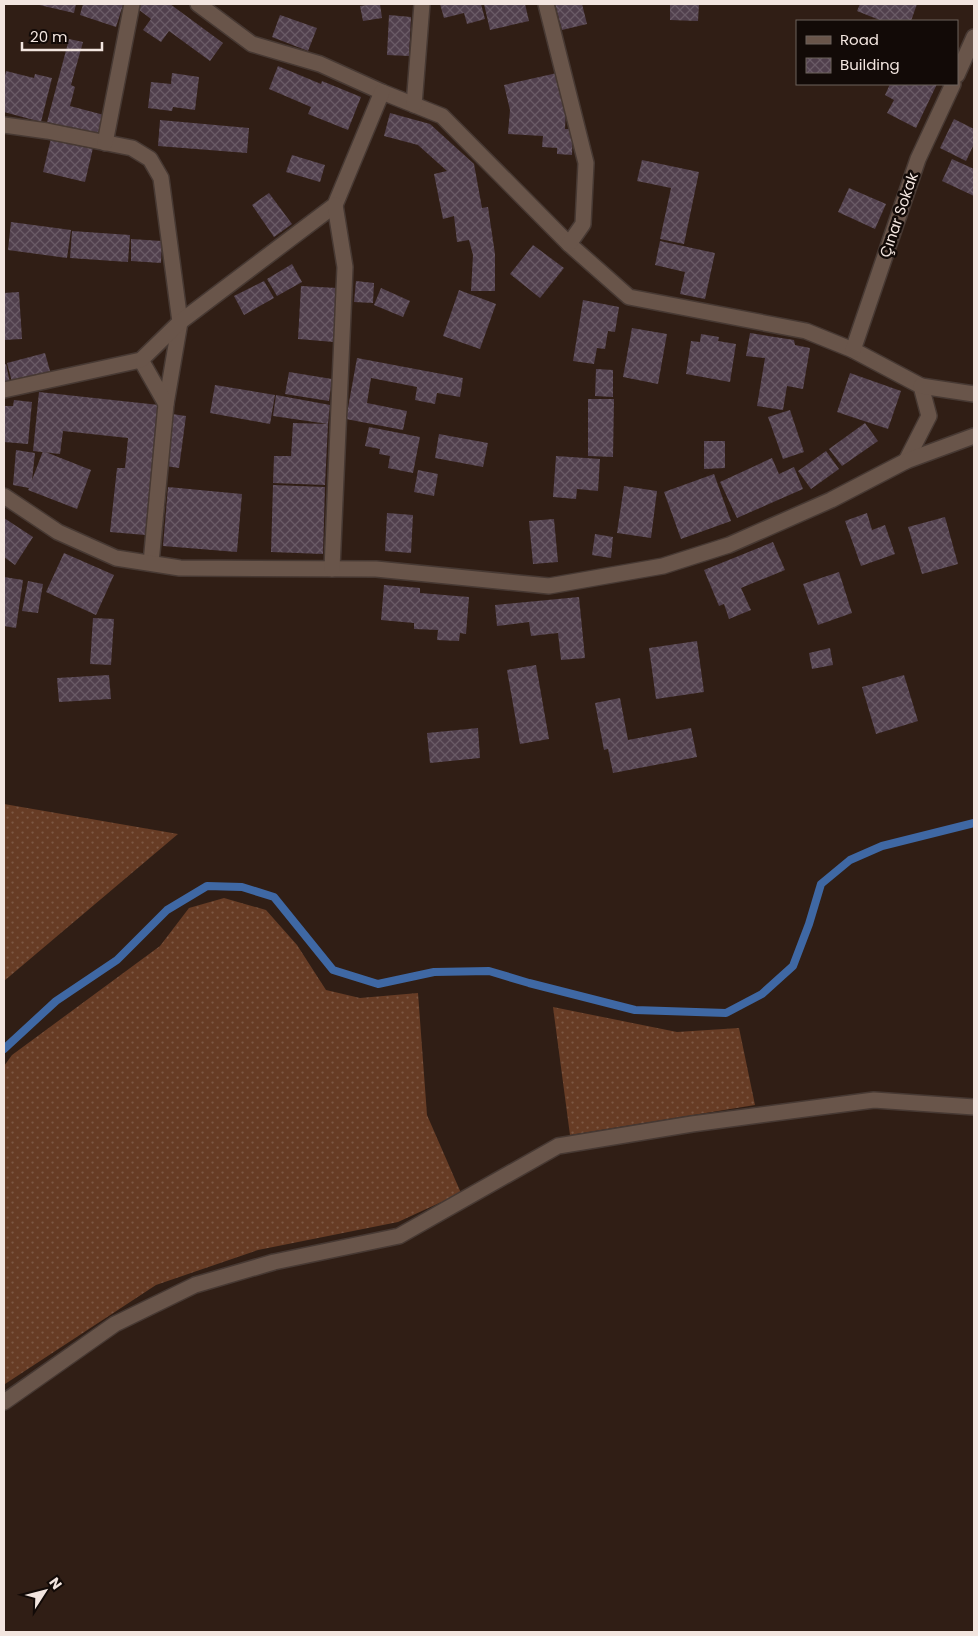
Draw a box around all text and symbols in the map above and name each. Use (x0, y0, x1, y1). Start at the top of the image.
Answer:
scale bar (22, 20, 102, 52)
legend (796, 20, 958, 85)
text: 20 m (30, 26, 68, 47)
text: Road (840, 29, 879, 50)
text: Building (840, 54, 900, 75)
street label: Çınar Sokak (874, 169, 923, 260)
north arrow (20, 1566, 70, 1616)
text: N (44, 1573, 67, 1593)

